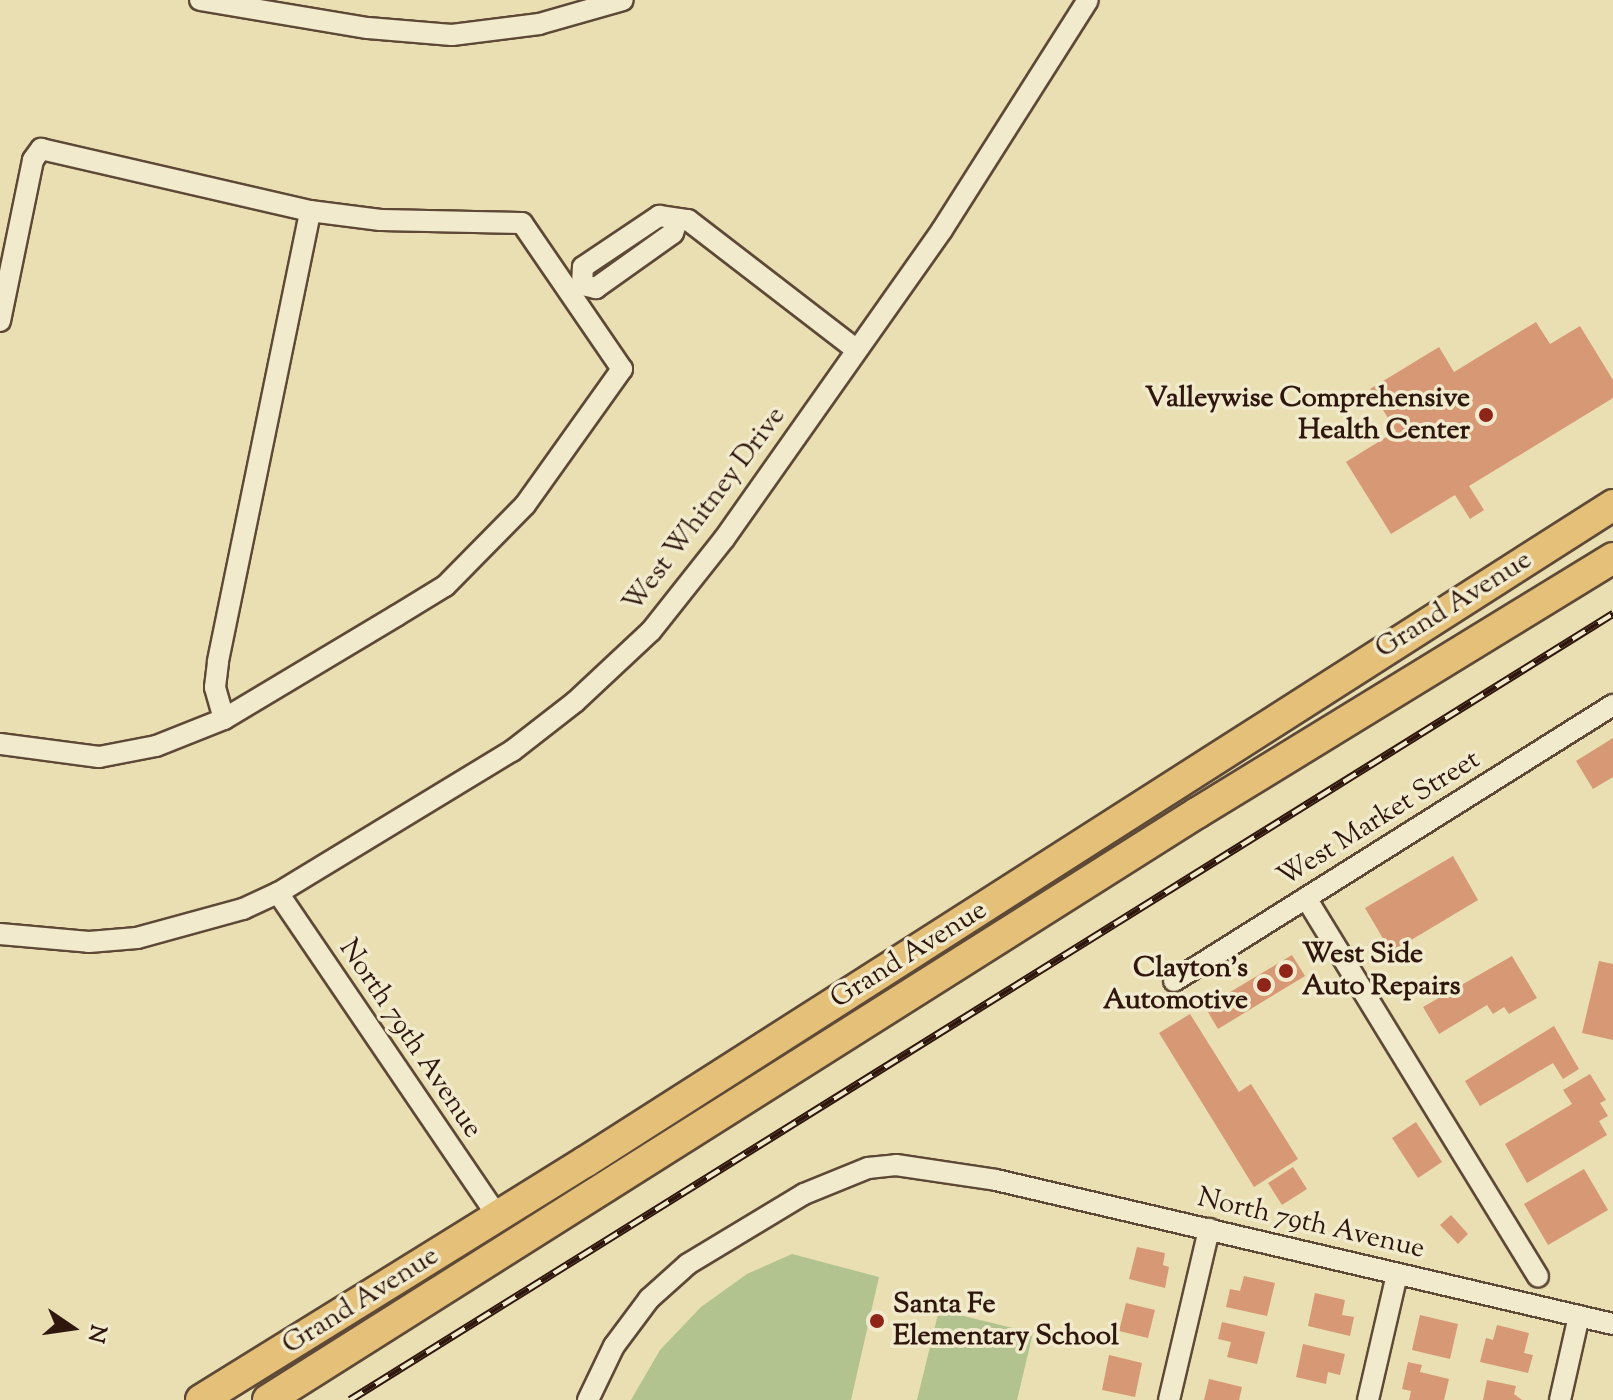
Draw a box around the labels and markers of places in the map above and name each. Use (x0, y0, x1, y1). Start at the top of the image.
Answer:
place label: Valleywise Comprehensive Health Center (1145, 382, 1470, 448)
marker: Valleywise Comprehensive Health Center (1477, 406, 1495, 424)
place label: West Side Auto Repairs (1302, 938, 1461, 1004)
place label: Clayton's Automotive (1103, 952, 1248, 1018)
marker: West Side Auto Repairs (1277, 962, 1295, 980)
marker: Clayton's Automotive (1255, 976, 1273, 994)
place label: Santa Fe Elementary School (893, 1288, 1119, 1354)
marker: Santa Fe Elementary School (868, 1312, 886, 1330)

